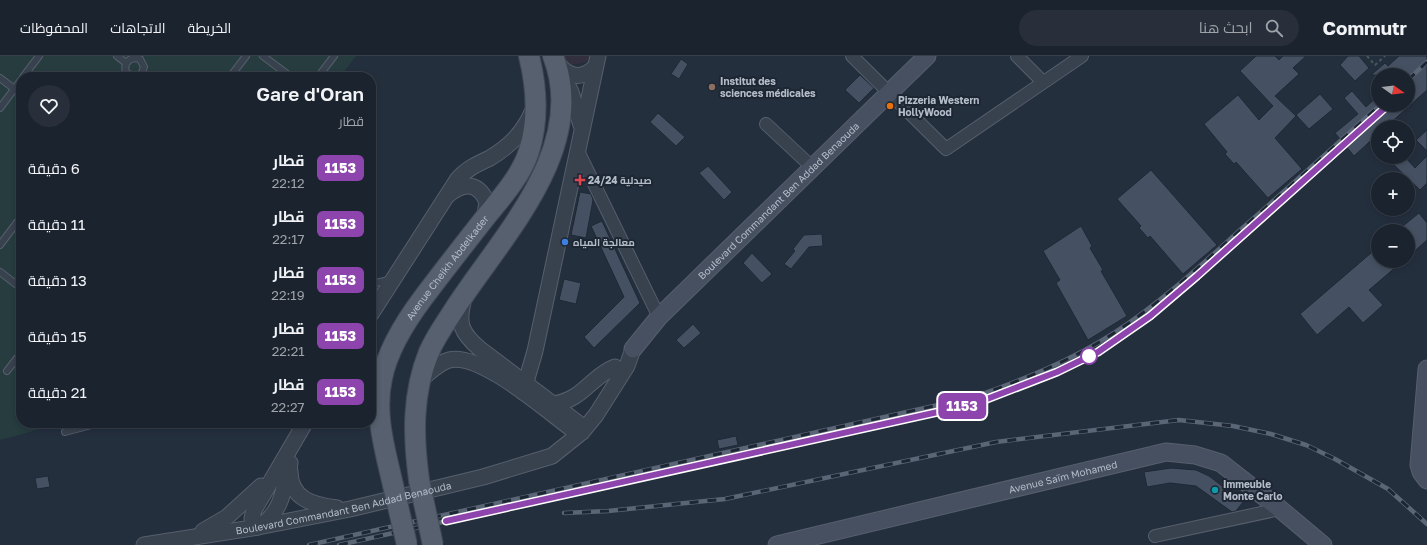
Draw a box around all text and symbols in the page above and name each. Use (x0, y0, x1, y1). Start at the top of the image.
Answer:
search box (1019, 10, 1299, 46)
text: Commutr (1323, 16, 1407, 39)
icon: search (1263, 17, 1285, 39)
text: ابحث هنا (1199, 18, 1253, 36)
text: المحفوظات (20, 19, 88, 36)
text: الاتجاهات (110, 19, 166, 36)
text: الخريطة (188, 19, 231, 36)
north arrow (1371, 68, 1415, 112)
map controls (1371, 68, 1415, 268)
place label: Institut des sciences médicales (720, 75, 816, 99)
text: Gare d'Oran (256, 82, 364, 105)
marker: Institut des sciences médicales (707, 82, 717, 92)
button: heart (28, 85, 70, 127)
place label: Pizzeria Western HollyWood (898, 94, 979, 118)
marker: Pizzeria Western HollyWood (885, 101, 895, 111)
text: قطار (339, 113, 364, 129)
street label: Boulevard Commandant Ben Addad Benaouda (695, 120, 862, 282)
button: locate (1371, 120, 1415, 164)
text: قطار (273, 151, 305, 169)
text: 6 دقيقة (28, 159, 80, 177)
text: 1153 (325, 159, 356, 176)
button: + (1371, 172, 1415, 216)
place label: صيدلية 24/24 (588, 174, 652, 187)
text: 22:12 (272, 175, 305, 191)
marker: صيدلية 24/24 (575, 175, 585, 185)
text: قطار (273, 207, 305, 225)
street label: Avenue Cheikh Abdelkader (403, 213, 491, 322)
text: 11 دقيقة (28, 215, 85, 233)
text: 1153 (325, 215, 356, 232)
button: − (1371, 224, 1415, 268)
text: 22:17 (272, 231, 305, 247)
place label: معالجة المياه (573, 236, 635, 249)
marker: معالجة المياه (560, 237, 570, 247)
text: قطار (273, 263, 305, 281)
text: 13 دقيقة (28, 271, 87, 289)
text: 1153 (325, 271, 356, 288)
text: 22:19 (271, 287, 305, 303)
text: قطار (273, 319, 305, 337)
text: 15 دقيقة (28, 327, 87, 345)
text: 1153 (325, 327, 356, 344)
text: 22:21 (272, 343, 305, 359)
unlabelled marker (1080, 347, 1098, 365)
text: قطار (273, 375, 305, 393)
text: 21 دقيقة (28, 383, 87, 401)
text: 1153 (325, 383, 356, 400)
line badge: 1153 (934, 393, 990, 419)
text: 1153 (946, 397, 978, 414)
text: 22:27 (271, 399, 305, 415)
street label: Avenue Saïm Mohamed (1007, 458, 1118, 495)
place label: Immeuble Monte Carlo (1223, 478, 1282, 502)
street label: Boulevard Commandant Ben Addad Benaouda (235, 479, 452, 536)
marker: Immeuble Monte Carlo (1210, 485, 1220, 495)

